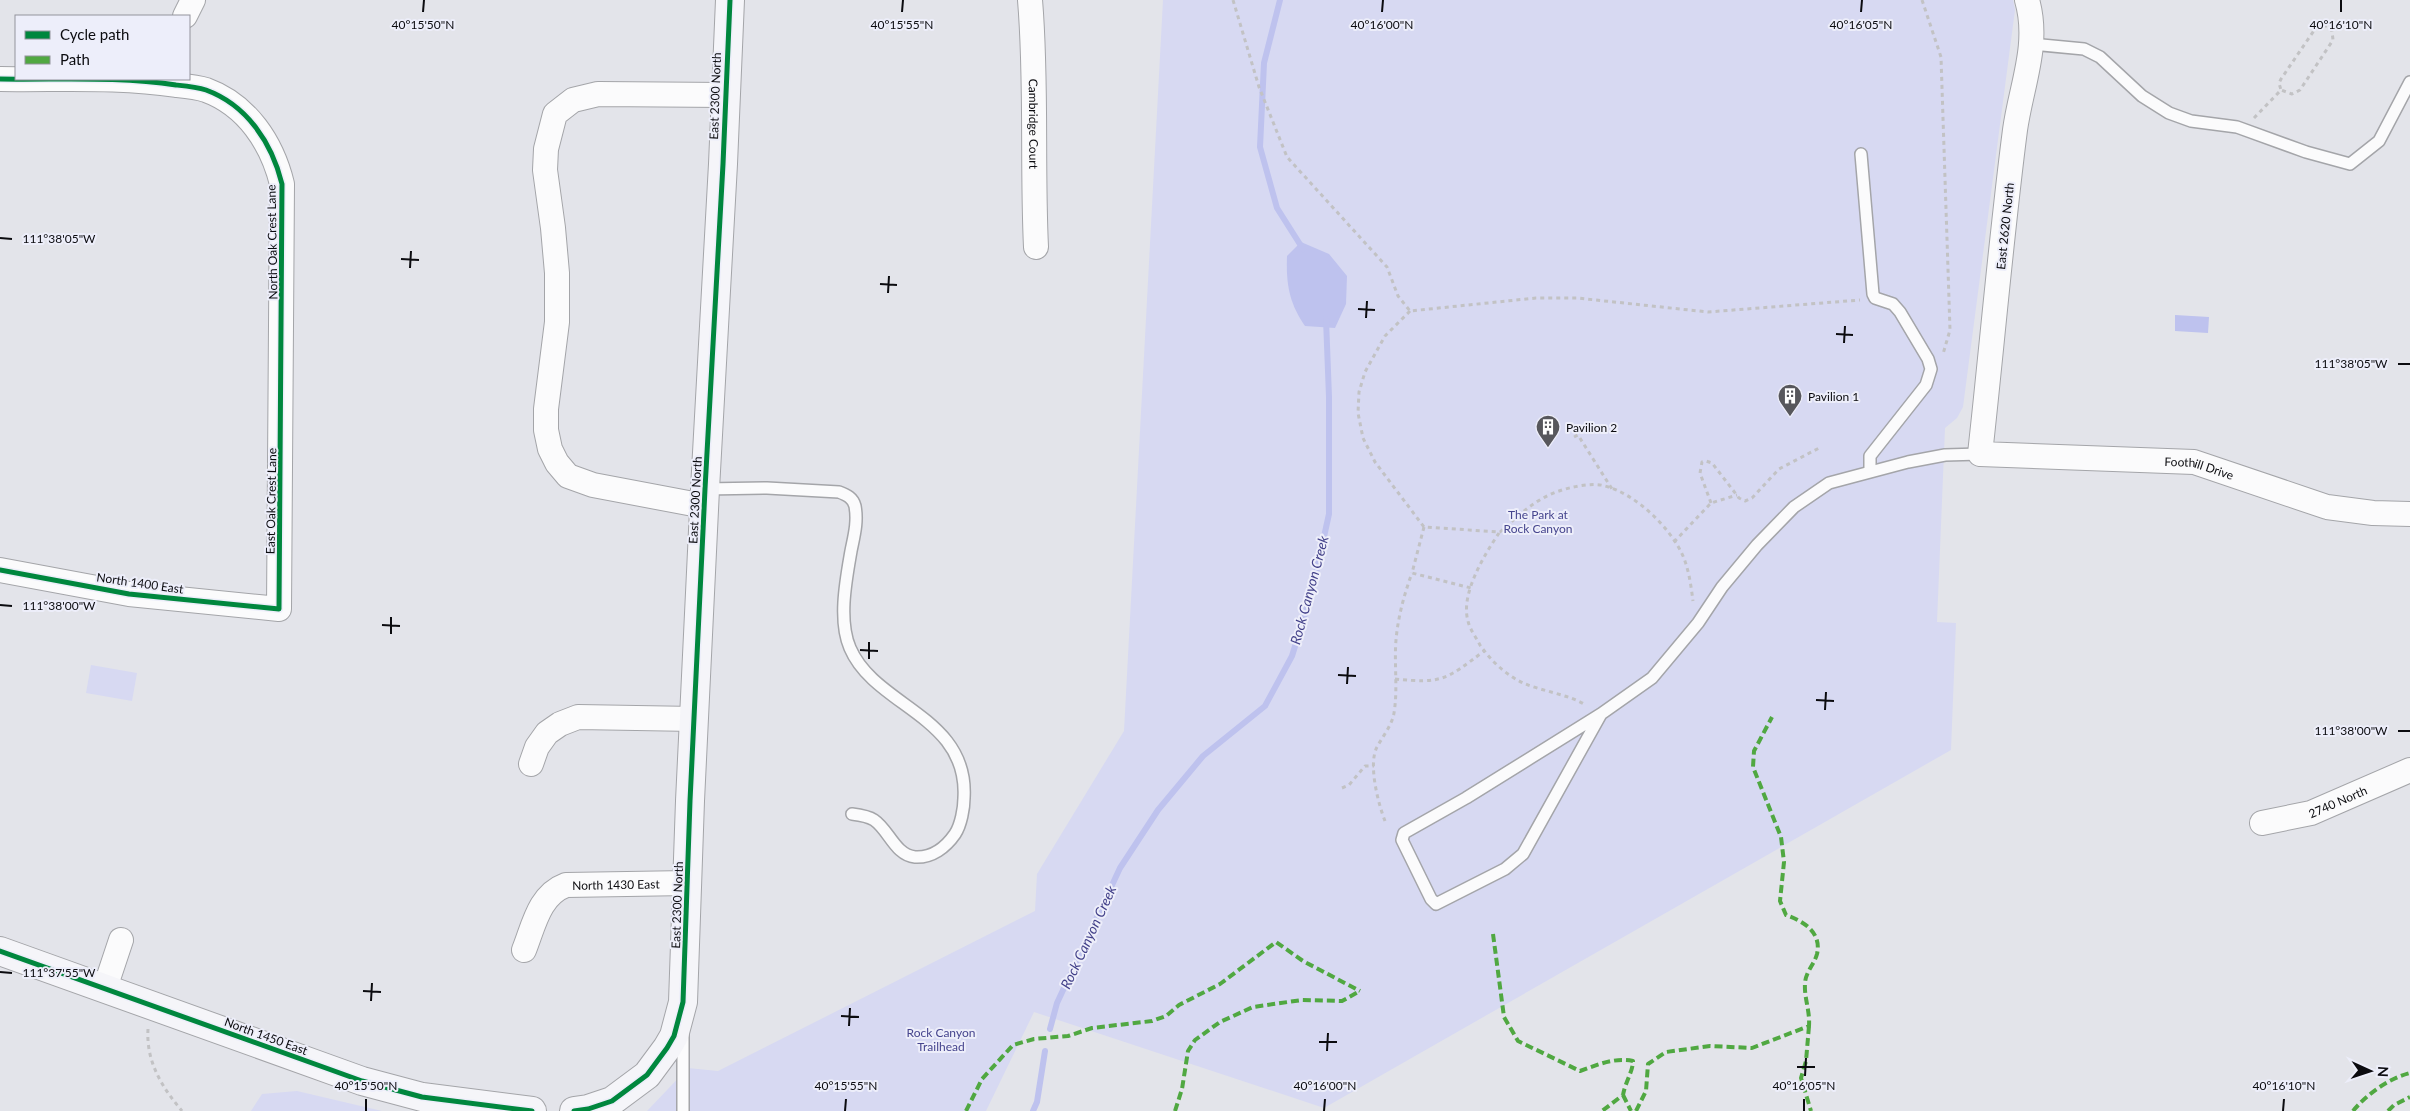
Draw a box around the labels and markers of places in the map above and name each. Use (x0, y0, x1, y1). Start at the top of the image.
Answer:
building icon: Pavilion 1 (1777, 383, 1803, 417)
place label: Pavilion 1 (1808, 389, 1859, 404)
building icon: Pavilion 2 (1535, 414, 1561, 448)
place label: Pavilion 2 (1566, 420, 1617, 435)

